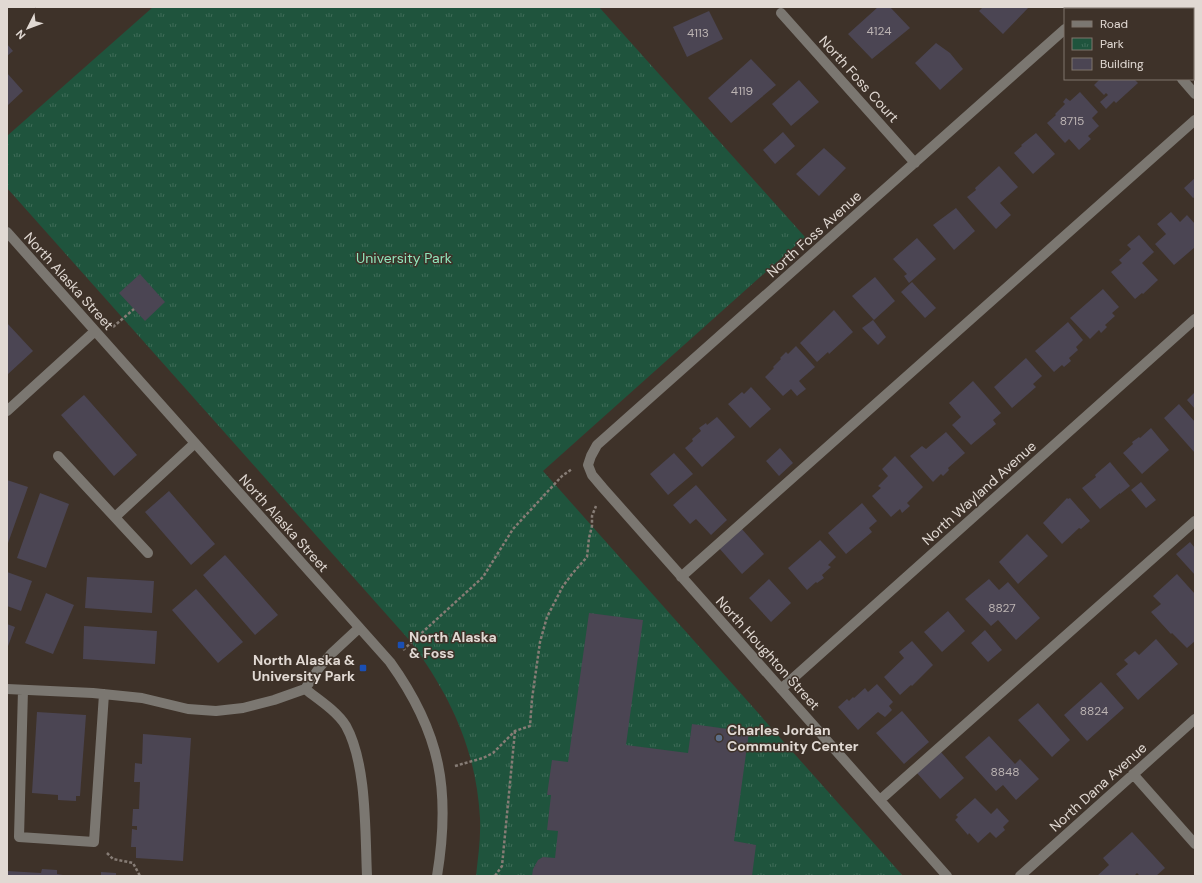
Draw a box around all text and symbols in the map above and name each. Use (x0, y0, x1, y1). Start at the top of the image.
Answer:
north arrow (8, 8, 48, 48)
legend (1064, 8, 1194, 80)
text: Road (1100, 16, 1128, 32)
house number: 4124 (866, 23, 892, 39)
house number: 4113 (687, 25, 709, 41)
text: N (13, 27, 28, 42)
street label: North Foss Court (815, 32, 903, 126)
text: Park (1100, 36, 1124, 52)
text: Building (1100, 56, 1144, 72)
house number: 4119 (731, 83, 753, 99)
house number: 8715 (1060, 113, 1084, 129)
street label: North Foss Avenue (763, 187, 865, 281)
street label: North Alaska Street (20, 228, 118, 334)
park label: University Park (356, 249, 452, 267)
street label: North Wayland Avenue (918, 437, 1040, 549)
street label: North Alaska Street (235, 470, 333, 576)
street label: North Houghton Street (712, 592, 824, 714)
house number: 8827 (988, 600, 1016, 616)
place label: North Alaska & Foss (409, 628, 497, 662)
marker: North Alaska & Foss (396, 640, 406, 650)
place label: North Alaska & University Park (252, 651, 355, 685)
marker: North Alaska & University Park (358, 663, 368, 673)
house number: 8824 (1080, 703, 1108, 719)
place label: Charles Jordan Community Center (727, 721, 859, 755)
marker: Charles Jordan Community Center (714, 733, 724, 743)
street label: North Dana Avenue (1046, 739, 1150, 835)
house number: 8848 (990, 764, 1020, 780)

